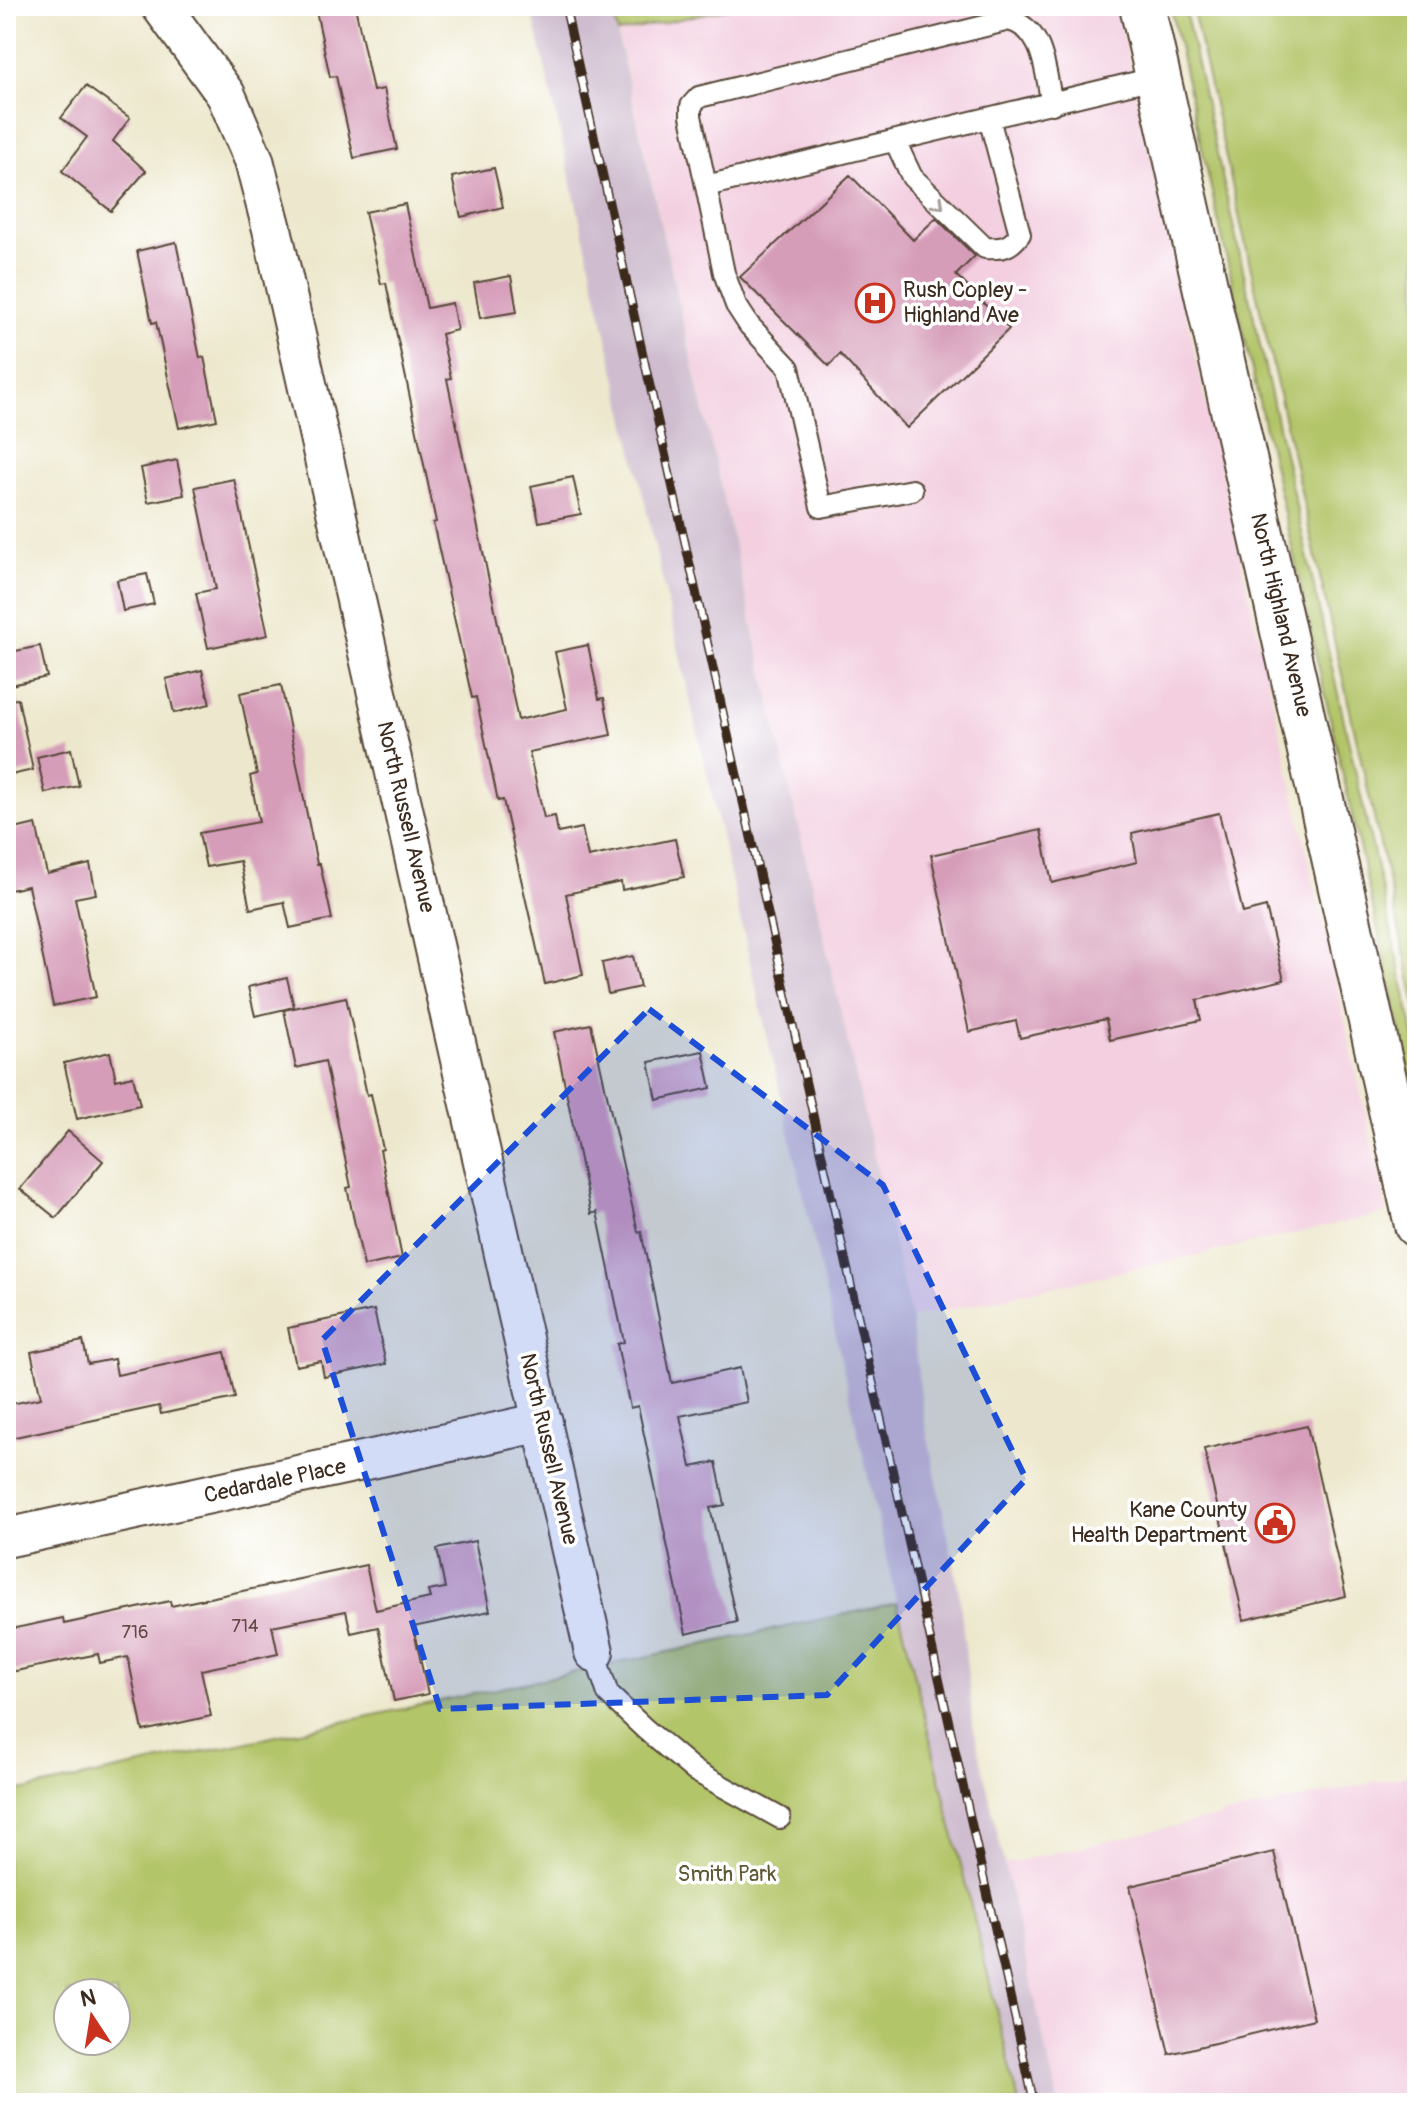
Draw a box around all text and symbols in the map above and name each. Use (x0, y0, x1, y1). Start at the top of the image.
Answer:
one-way arrow (930, 194, 944, 209)
place label: Rush Copley - Highland Ave (903, 276, 1027, 329)
hospital icon: Rush Copley - Highland Ave (854, 282, 896, 324)
street label: North Highland Avenue (1244, 510, 1318, 720)
street label: North Russell Avenue (370, 719, 442, 916)
street label: North Russell Avenue (513, 1351, 585, 1548)
street label: Cedardale Place (201, 1452, 349, 1510)
place label: Kane County Health Department (1071, 1496, 1247, 1549)
public building icon: Kane County Health Department (1254, 1502, 1296, 1544)
house number: 714 (232, 1615, 259, 1638)
house number: 716 (121, 1621, 149, 1644)
park label: Smith Park (678, 1860, 776, 1888)
north arrow (52, 1977, 132, 2057)
text: N (78, 1983, 98, 2014)

